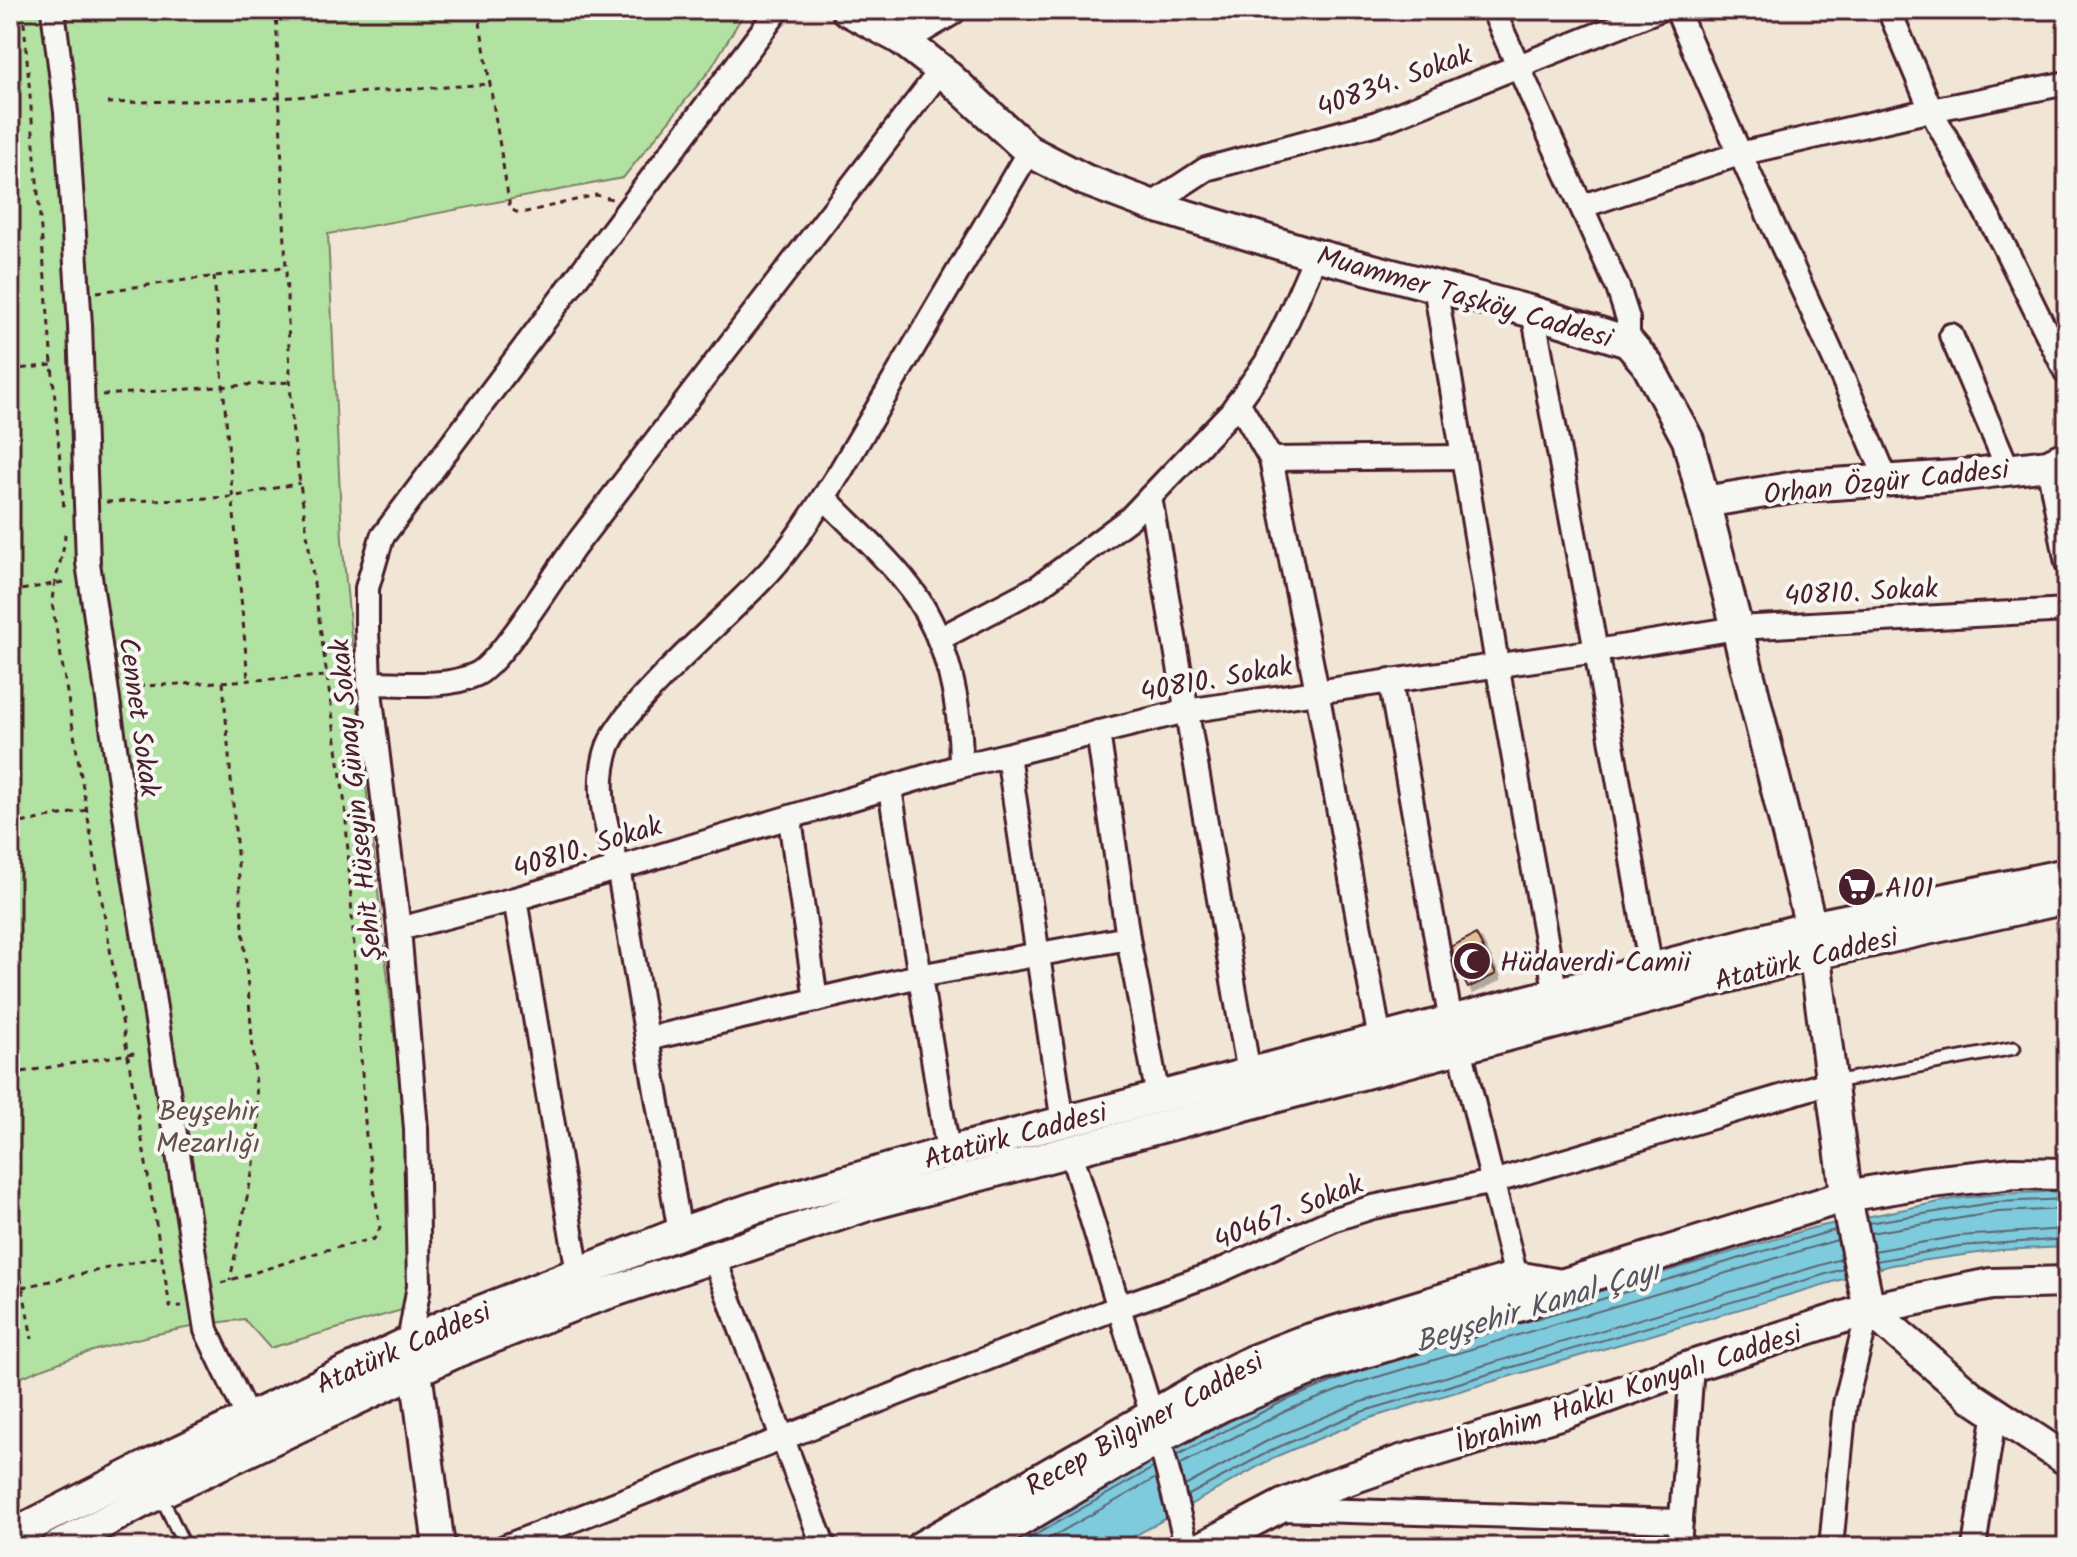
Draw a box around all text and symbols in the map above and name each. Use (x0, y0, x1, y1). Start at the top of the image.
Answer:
street label: 40834. Sokak (1311, 33, 1480, 131)
street label: Muammer Taşköy Caddesi (1311, 235, 1619, 363)
street label: Orhan Özgür Caddesi (1761, 448, 2012, 519)
street label: 40810. Sokak (1783, 567, 1940, 620)
street label: Cennet Sokak (104, 635, 171, 801)
street label: Şehit Hüseyin Günay Sokak (318, 635, 397, 963)
street label: 40810. Sokak (1137, 645, 1297, 716)
street label: 40810. Sokak (508, 804, 669, 892)
supermarket icon: A101 (1836, 866, 1878, 908)
place label: A101 (1885, 867, 1934, 912)
street label: Atatürk Caddesi (1710, 916, 1905, 1005)
mosque icon: Hüdaverdi Camii (1451, 940, 1493, 982)
place label: Hüdaverdi Camii (1500, 941, 1692, 986)
park label: Beyşehir Mezarlığı (156, 1090, 260, 1167)
street label: Atatürk Caddesi (919, 1091, 1114, 1183)
street label: 40467. Sokak (1207, 1163, 1371, 1264)
water label: Beyşehir Kanal Çayı (1409, 1247, 1668, 1368)
street label: Atatürk Caddesi (309, 1290, 500, 1408)
street label: İbrahim Hakkı Konyalı Caddesi (1449, 1313, 1809, 1468)
street label: Recep Bilginer Caddesi (1018, 1340, 1274, 1510)

